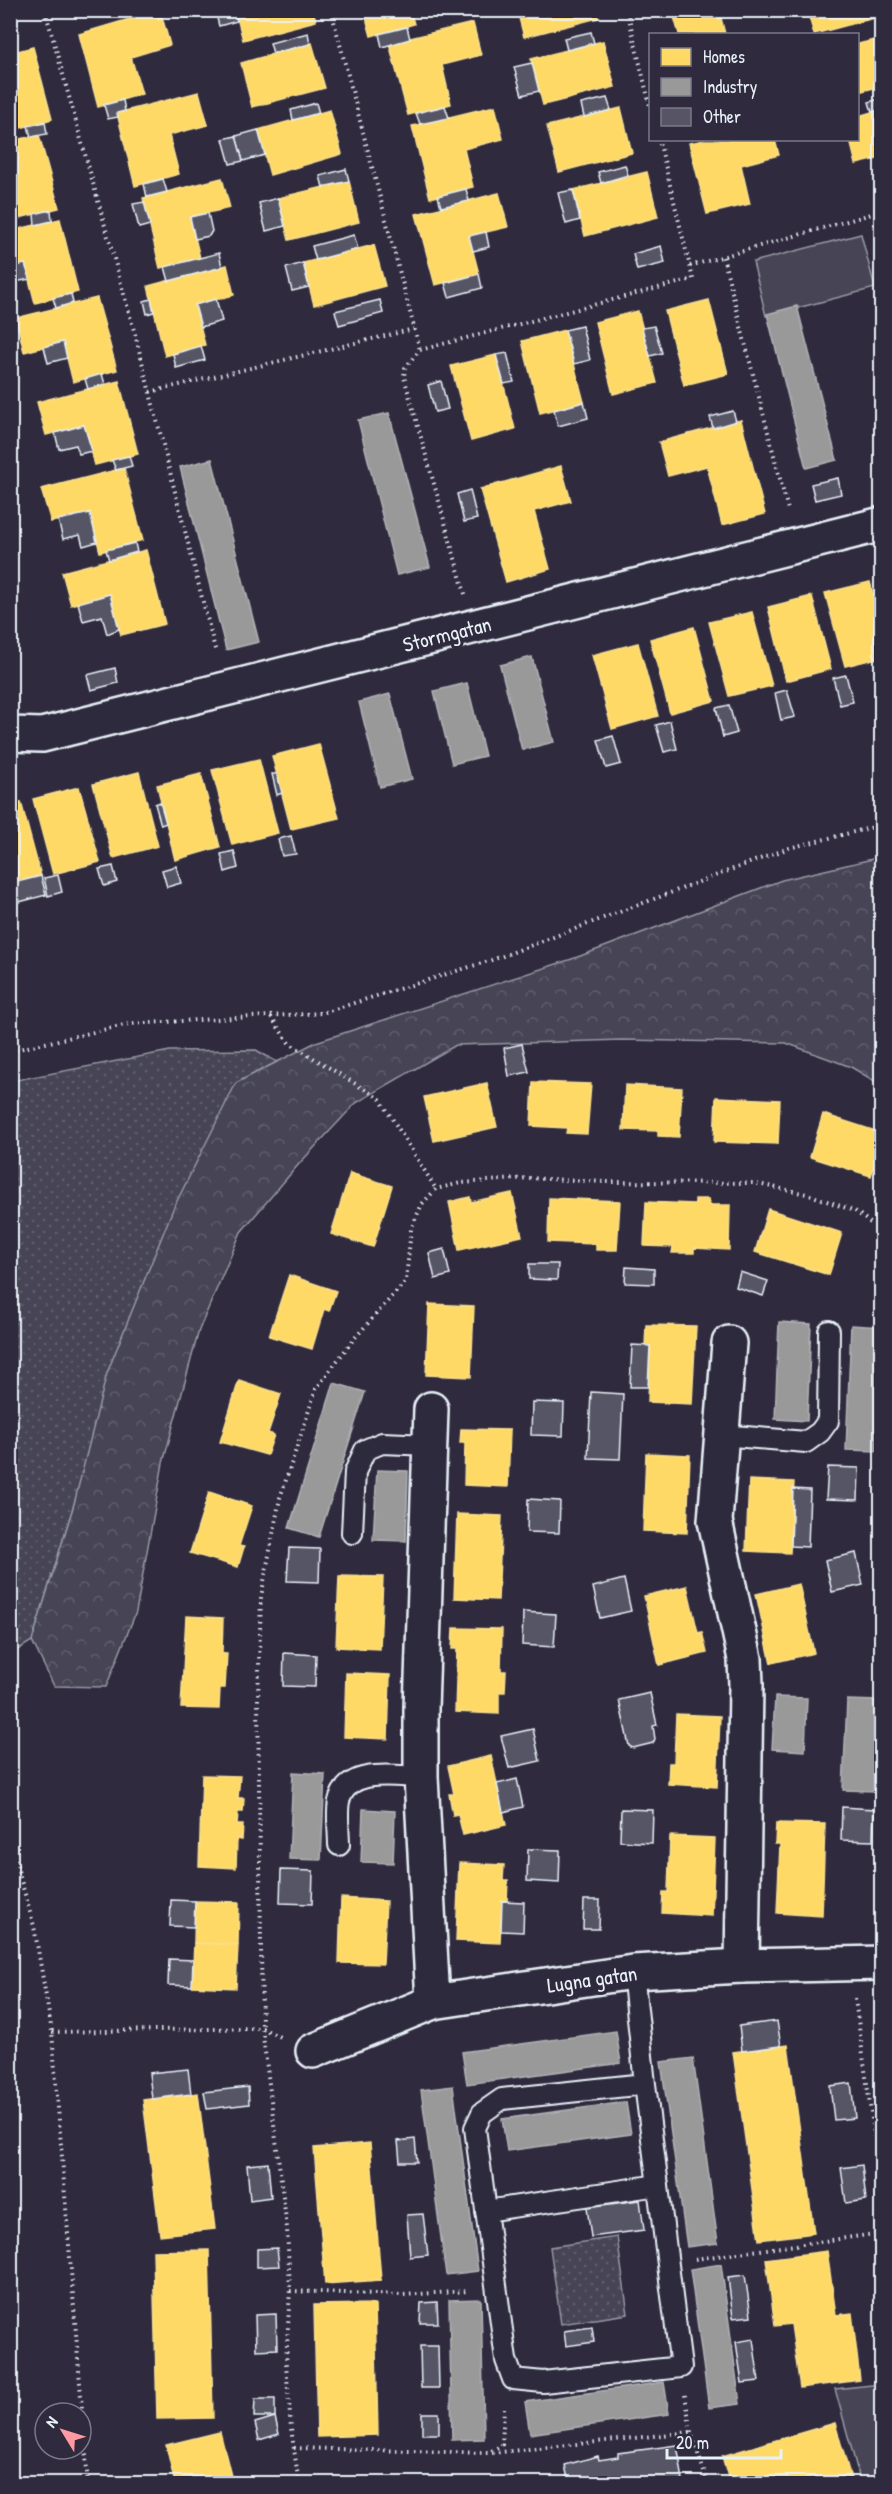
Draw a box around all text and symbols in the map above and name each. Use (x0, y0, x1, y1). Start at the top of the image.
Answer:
legend (649, 33, 859, 141)
text: Homes (703, 44, 745, 69)
text: Industry (703, 74, 758, 99)
text: Other (703, 104, 741, 129)
street label: Stormgatan (400, 609, 494, 659)
street label: Lugna gatan (545, 1958, 639, 2000)
north arrow (33, 2401, 93, 2461)
text: N (40, 2411, 63, 2432)
scale bar (667, 2422, 781, 2460)
text: 20 m (676, 2430, 709, 2455)

